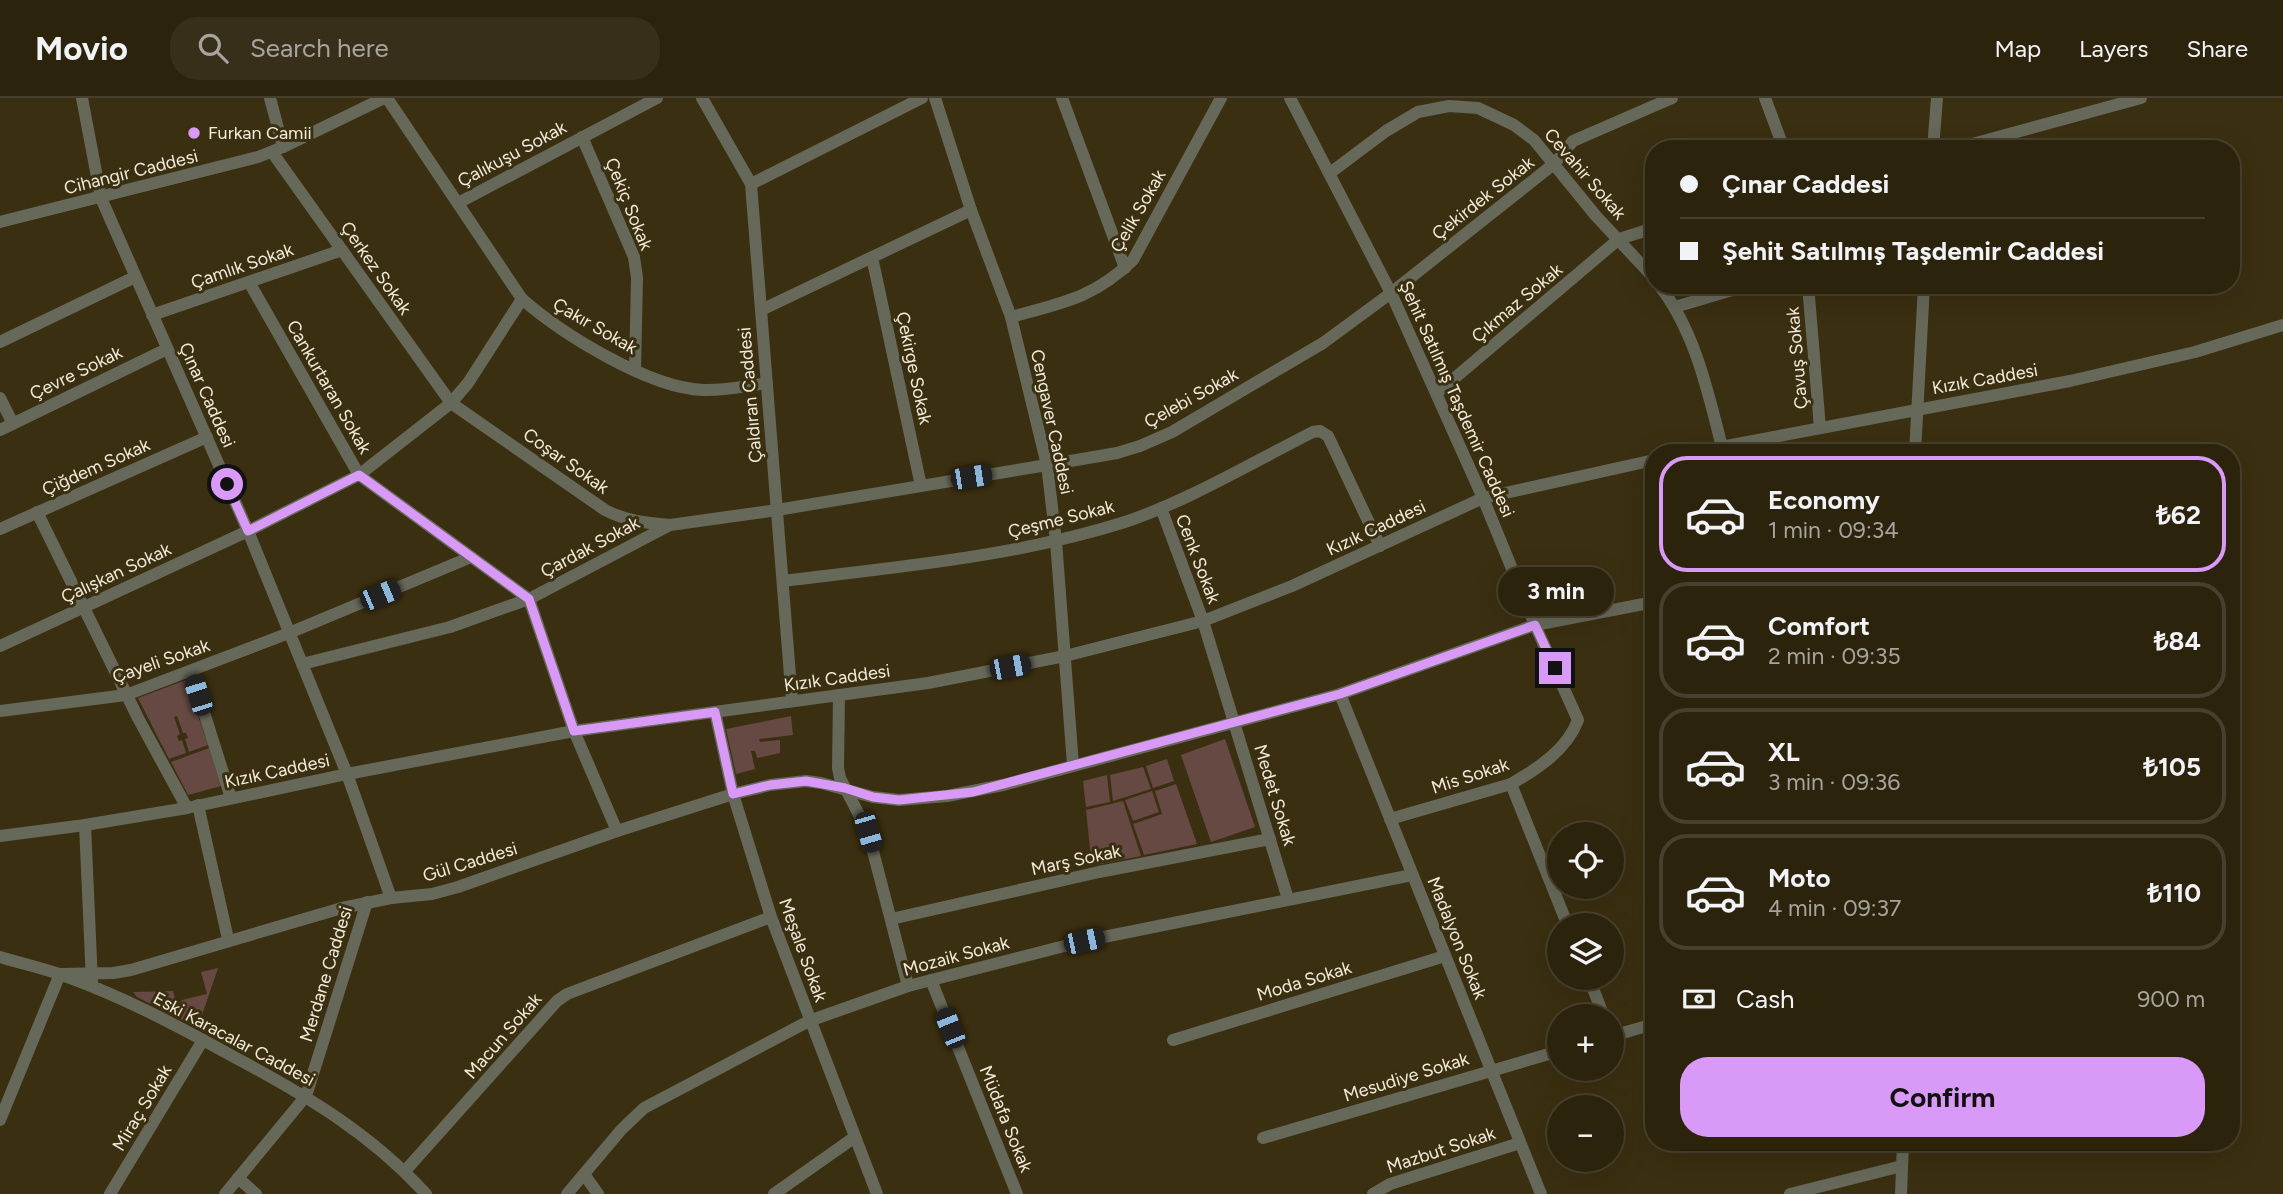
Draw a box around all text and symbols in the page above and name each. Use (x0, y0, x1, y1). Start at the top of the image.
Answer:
search box (170, 17, 660, 80)
text: Movio (35, 29, 128, 68)
icon: search (194, 29, 232, 67)
text: Search here (250, 32, 389, 64)
text: Map (1994, 34, 2041, 63)
text: Layers (2079, 34, 2148, 63)
text: Share (2186, 34, 2248, 63)
street label: Çalıkuşu Sokak (454, 116, 570, 192)
place label: Furkan Camii (208, 122, 312, 144)
street label: Cevahir Sokak (1539, 124, 1631, 224)
marker: Furkan Camii (186, 125, 202, 141)
street label: Cihangir Caddesi (62, 145, 200, 199)
street label: Çekirdek Sokak (1428, 151, 1539, 245)
street label: Çekiç Sokak (600, 155, 658, 254)
street label: Çelik Sokak (1105, 165, 1171, 256)
text: Çınar Caddesi (1722, 168, 1889, 200)
street label: Çerkez Sokak (336, 217, 416, 319)
text: Şehit Satılmış Taşdemir Caddesi (1722, 235, 2104, 267)
street label: Çamlık Sokak (188, 238, 296, 294)
street label: Çıkmaz Sokak (1467, 259, 1567, 347)
street label: Şehit Satılmış Taşdemir Caddesi (1395, 277, 1519, 521)
street label: Çakır Sokak (549, 293, 641, 359)
street label: Çavuş Sokak (1782, 306, 1812, 410)
street label: Çekirge Sokak (891, 310, 937, 427)
street label: Cankurtaran Sokak (282, 316, 376, 458)
street label: Çaldıran Caddesi (733, 326, 767, 464)
street label: Çınar Caddesi (174, 339, 240, 451)
street label: Çevre Sokak (26, 341, 126, 405)
street label: Cengaver Caddesi (1026, 348, 1078, 496)
street label: Kızık Caddesi (1930, 359, 2040, 399)
street label: Çelebi Sokak (1140, 363, 1242, 433)
street label: Coşar Sokak (519, 423, 613, 499)
street label: Çiğdem Sokak (39, 433, 154, 501)
car (949, 463, 994, 491)
route start (211, 468, 243, 500)
icon: car (1684, 483, 1747, 546)
text: Economy (1768, 484, 1880, 516)
street label: Çeşme Sokak (1006, 495, 1117, 543)
street label: Kızık Caddesi (1323, 495, 1429, 561)
text: ₺62 (2156, 499, 2201, 531)
street label: Cenk Sokak (1171, 511, 1225, 607)
street label: Çardak Sokak (537, 512, 644, 582)
text: 1 min · 09:34 (1768, 516, 1899, 544)
street label: Çalışkan Sokak (57, 538, 175, 608)
callout: 3 min (1497, 566, 1613, 616)
car (357, 577, 404, 613)
text: 3 min (1527, 577, 1585, 605)
icon: car (1684, 609, 1747, 672)
text: Comfort (1768, 610, 1870, 642)
text: ₺84 (2154, 625, 2201, 657)
street label: Çayeli Sokak (109, 634, 213, 688)
text: 2 min · 09:35 (1768, 642, 1901, 670)
route end (1539, 652, 1571, 684)
car (988, 653, 1033, 681)
street label: Kızık Caddesi (782, 660, 892, 696)
car (182, 672, 215, 718)
icon: car (1684, 735, 1747, 798)
text: XL (1768, 736, 1800, 768)
street label: Medet Sokak (1249, 742, 1301, 848)
street label: Kızık Caddesi (222, 749, 332, 793)
text: ₺105 (2143, 751, 2201, 783)
street label: Mis Sokak (1428, 753, 1512, 799)
text: 3 min · 09:36 (1768, 768, 1900, 796)
car (853, 809, 884, 855)
map controls (1547, 822, 1624, 1172)
button: locate (1547, 822, 1624, 899)
street label: Gül Caddesi (420, 837, 520, 887)
street label: Marş Sokak (1029, 840, 1123, 880)
icon: car (1684, 861, 1747, 924)
text: Moto (1768, 862, 1831, 894)
street label: Madalyon Sokak (1422, 874, 1492, 1003)
text: ₺110 (2147, 877, 2201, 909)
text: 4 min · 09:37 (1768, 894, 1901, 922)
street label: Meşale Sokak (774, 895, 832, 1005)
street label: Merdane Caddesi (295, 903, 357, 1045)
button: layers (1547, 913, 1624, 990)
car (1062, 926, 1107, 956)
street label: Mozaik Sokak (901, 931, 1012, 981)
street label: Moda Sokak (1254, 956, 1354, 1006)
icon: cash (1680, 980, 1718, 1018)
text: Cash (1736, 983, 1795, 1015)
text: 900 m (2137, 985, 2205, 1013)
street label: Eski Karacalar Caddesi (149, 987, 319, 1091)
street label: Macun Sokak (460, 988, 546, 1083)
button: + (1547, 1004, 1624, 1081)
car (933, 1005, 968, 1051)
street label: Mesudiye Sokak (1341, 1047, 1471, 1106)
button: Confirm (1680, 1057, 2205, 1137)
street label: Miraç Sokak (108, 1061, 176, 1155)
street label: Müdafa Sokak (975, 1062, 1037, 1176)
button: − (1547, 1095, 1624, 1172)
street label: Mazbut Sokak (1384, 1122, 1498, 1178)

